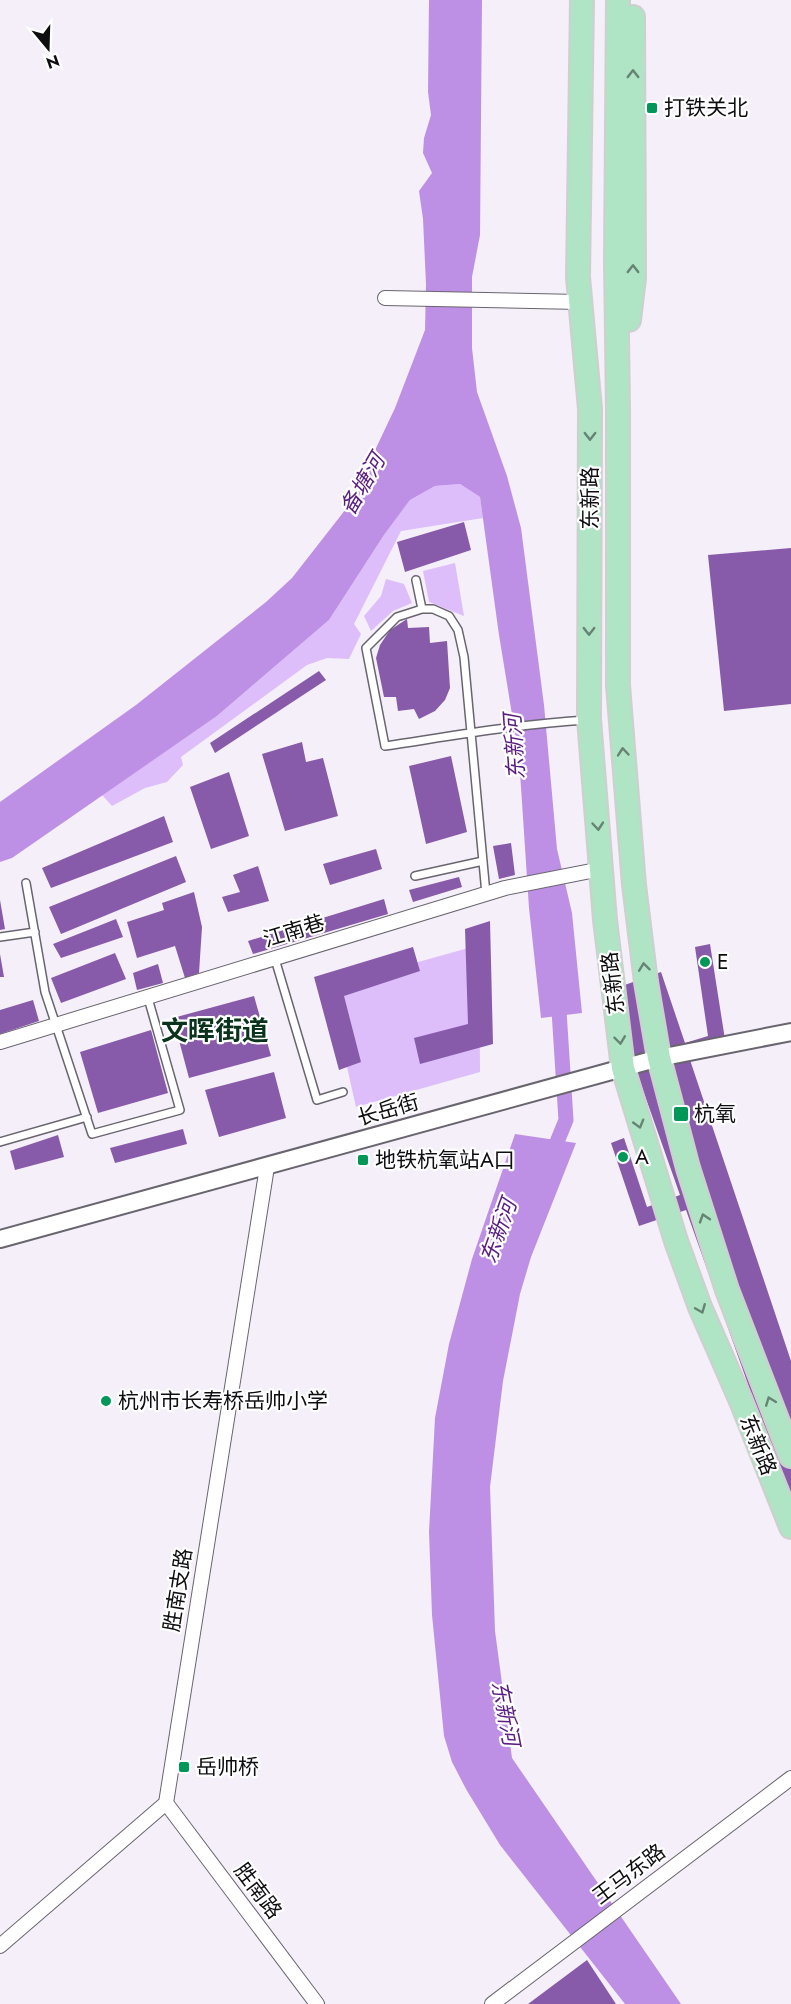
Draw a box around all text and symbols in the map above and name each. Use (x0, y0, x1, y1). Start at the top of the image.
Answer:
north arrow (18, 18, 78, 78)
text: N (43, 49, 62, 75)
one-way arrow (627, 69, 639, 78)
place label: 打铁关北 (664, 93, 748, 123)
marker: 打铁关北 (645, 101, 659, 115)
one-way arrow (627, 264, 639, 273)
one-way arrow (584, 431, 596, 440)
water label: 备塘河 (332, 444, 394, 521)
street label: 东新路 (575, 467, 605, 530)
one-way arrow (583, 626, 595, 635)
water label: 东新河 (495, 709, 532, 781)
one-way arrow (617, 748, 630, 757)
one-way arrow (591, 821, 604, 830)
street label: 江南巷 (259, 907, 329, 955)
place label: E (717, 947, 729, 977)
street label: 东新路 (594, 950, 632, 1016)
marker: E (698, 955, 712, 969)
one-way arrow (639, 962, 651, 972)
district label: 文晖街道 (161, 1011, 269, 1050)
one-way arrow (613, 1036, 626, 1045)
street label: 长岳街 (354, 1087, 422, 1133)
place label: 杭氧 (694, 1099, 736, 1129)
marker: 杭氧 (672, 1105, 690, 1123)
one-way arrow (632, 1118, 644, 1129)
place label: A (635, 1142, 649, 1172)
place label: 地铁杭氧站A口 (375, 1145, 515, 1175)
marker: A (616, 1150, 630, 1164)
marker: 地铁杭氧站A口 (356, 1153, 370, 1167)
water label: 东新河 (472, 1191, 526, 1267)
one-way arrow (699, 1213, 711, 1224)
one-way arrow (694, 1303, 707, 1314)
place label: 杭州市长寿桥岳帅小学 (118, 1386, 328, 1416)
marker: 杭州市长寿桥岳帅小学 (99, 1394, 113, 1408)
one-way arrow (765, 1396, 777, 1407)
street label: 东新路 (732, 1410, 784, 1480)
street label: 胜南支路 (157, 1546, 199, 1634)
water label: 东新河 (484, 1678, 529, 1752)
place label: 岳帅桥 (196, 1752, 259, 1782)
marker: 岳帅桥 (177, 1760, 191, 1774)
street label: 王马东路 (586, 1837, 672, 1911)
street label: 胜南路 (227, 1857, 289, 1925)

